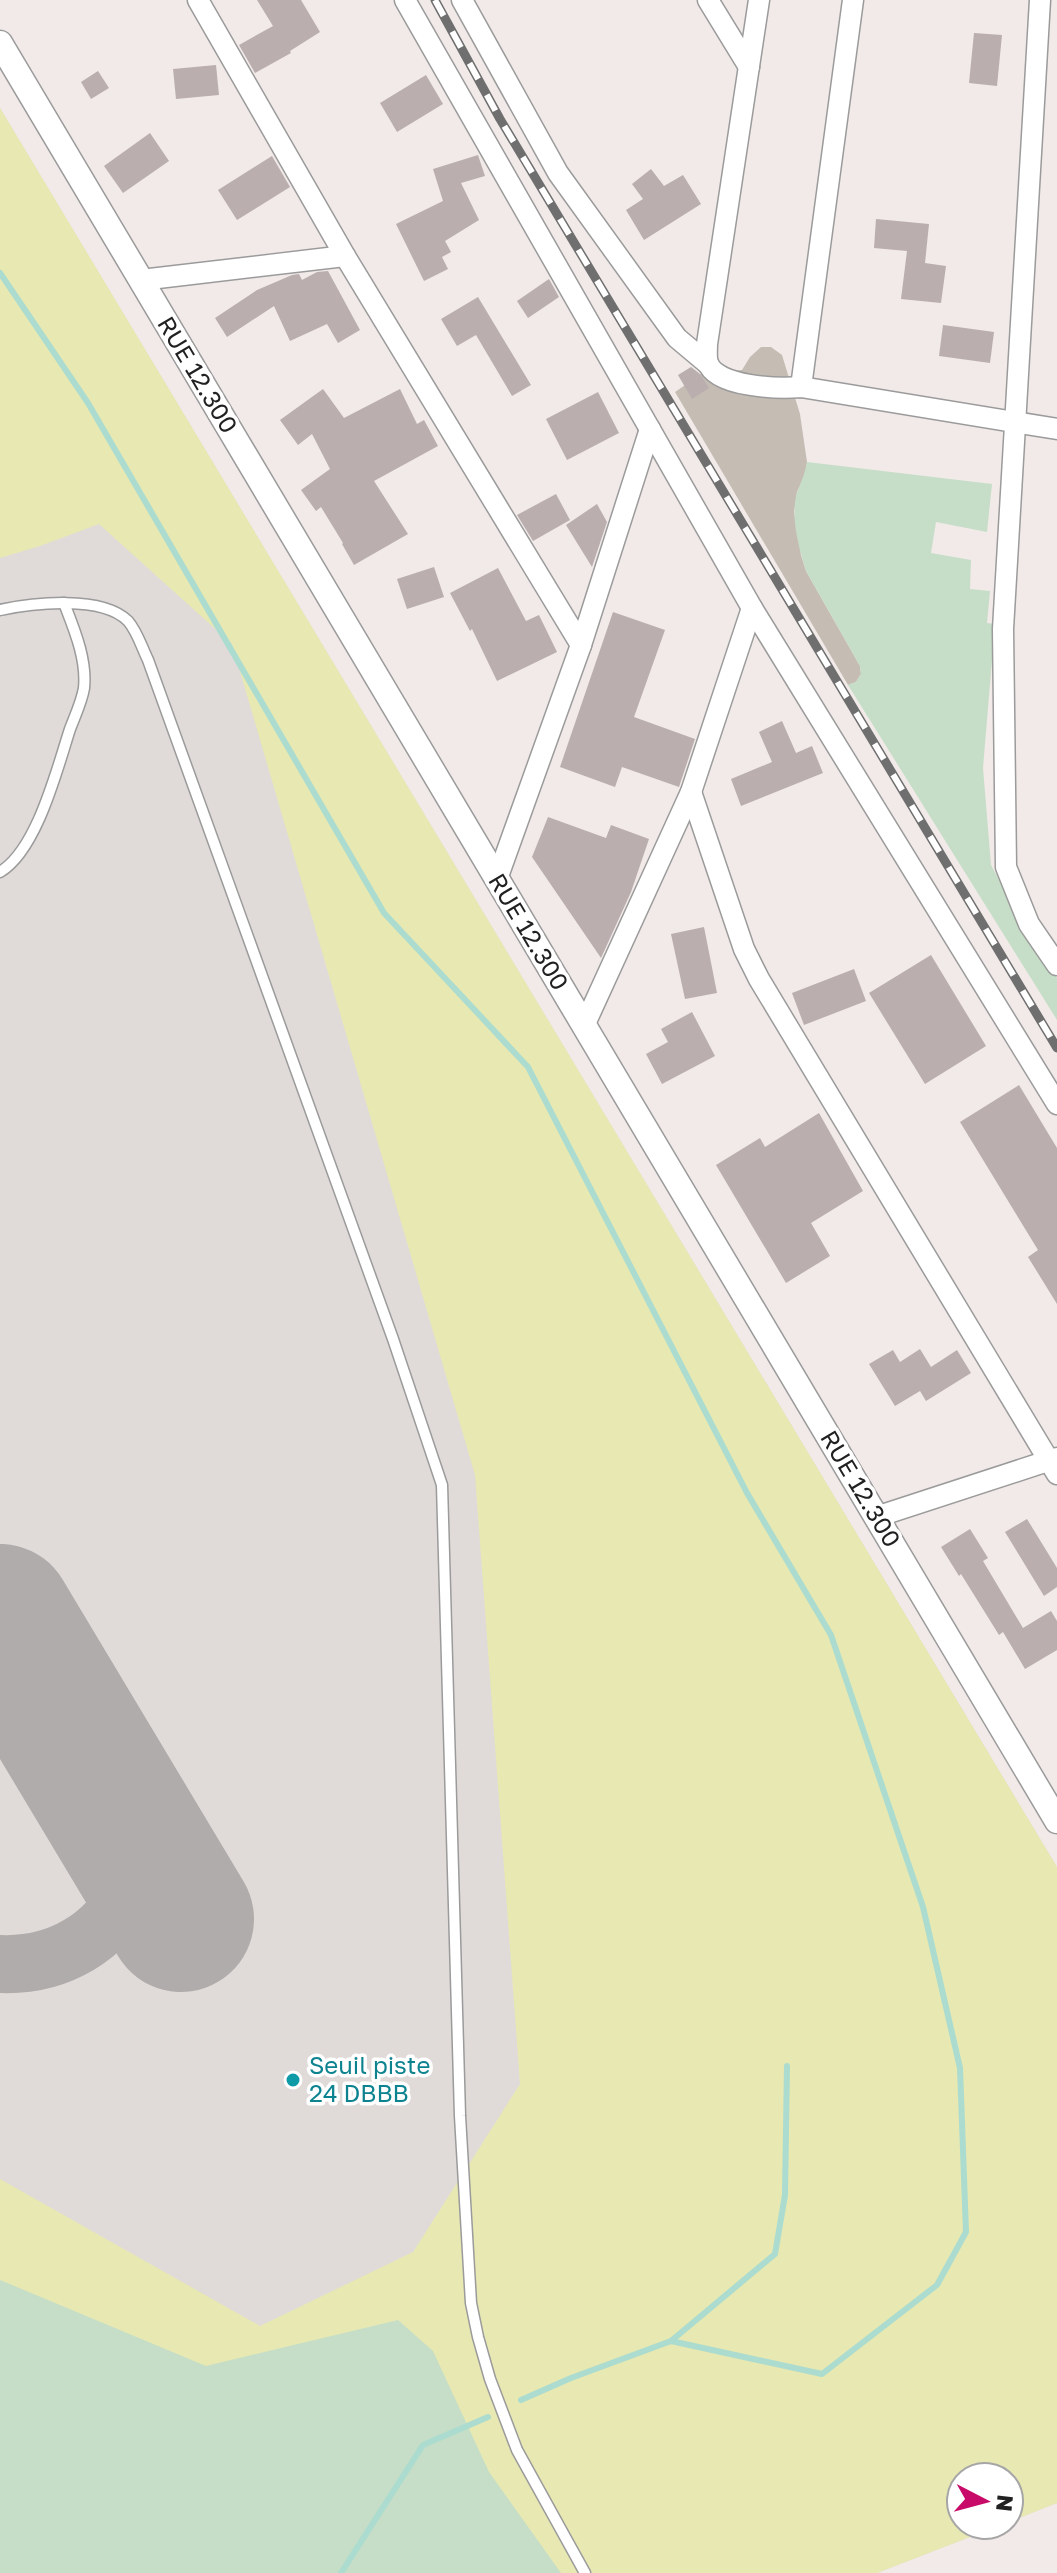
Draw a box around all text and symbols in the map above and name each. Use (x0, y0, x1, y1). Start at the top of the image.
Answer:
street label: RUE 12.300 (152, 311, 244, 438)
street label: RUE 12.300 (483, 868, 575, 995)
street label: RUE 12.300 (815, 1425, 907, 1552)
place label: Seuil piste 24 DBBB (309, 2050, 430, 2107)
marker: Seuil piste 24 DBBB (284, 2071, 302, 2089)
north arrow (945, 2461, 1025, 2541)
text: N (991, 2493, 1020, 2513)

